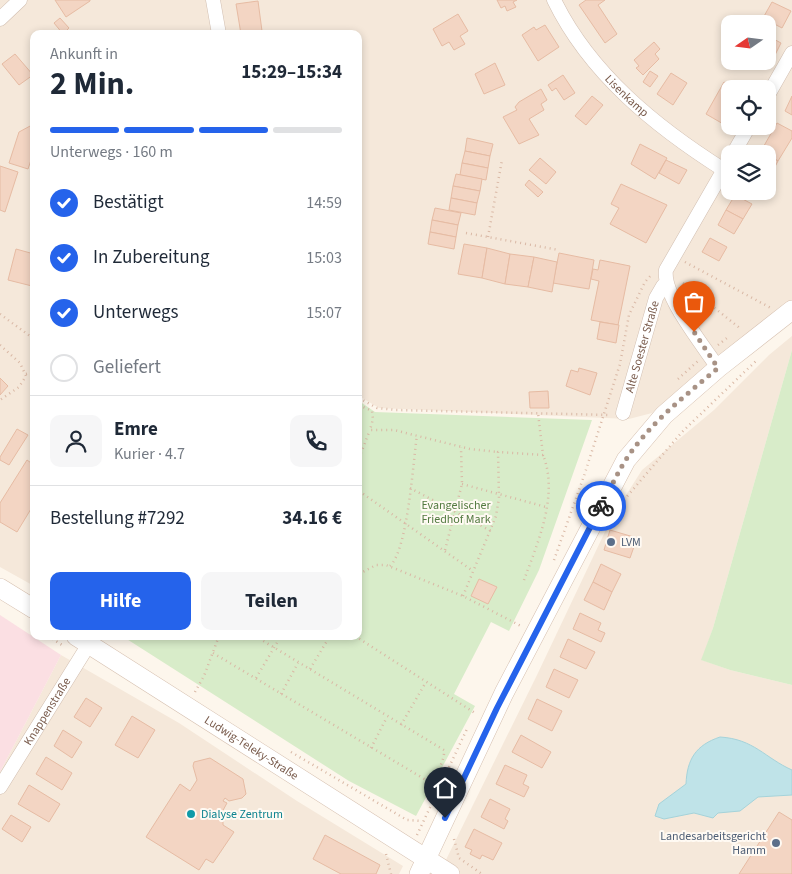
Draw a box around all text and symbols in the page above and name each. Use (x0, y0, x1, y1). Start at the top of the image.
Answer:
north arrow (721, 15, 776, 70)
map controls (721, 15, 776, 200)
text: Ankunft in (50, 43, 118, 65)
text: 15:29–15:34 (241, 59, 342, 86)
text: 2 Min. (50, 61, 134, 107)
street label: Lisenkamp (601, 71, 652, 121)
button: locate (721, 80, 776, 135)
text: Unterwegs · 160 m (50, 141, 173, 163)
button: layers (721, 145, 776, 200)
icon: check (50, 189, 78, 217)
text: Bestätigt (93, 189, 164, 216)
text: 14:59 (306, 192, 342, 214)
icon: check (50, 244, 78, 272)
text: In Zubereitung (93, 244, 210, 271)
text: 15:03 (306, 247, 342, 269)
pin (673, 281, 715, 332)
icon: bag (680, 288, 708, 316)
icon: check (50, 299, 78, 327)
text: Unterwegs (93, 299, 179, 326)
street label: Alte Soester Straße (621, 299, 664, 395)
text: 15:07 (306, 302, 342, 324)
text: Geliefert (93, 354, 161, 381)
button: person (50, 415, 102, 467)
button: phone (290, 415, 342, 467)
text: Emre (114, 416, 158, 443)
text: Kurier · 4.7 (114, 443, 185, 465)
courier (576, 481, 626, 531)
icon: bike (587, 492, 615, 520)
park label: Evangelischer Friedhof Mark (421, 497, 491, 528)
text: Bestellung #7292 (50, 505, 185, 532)
text: 34.16 € (282, 505, 342, 532)
place label: LVM (621, 534, 641, 551)
marker: LVM (605, 536, 617, 548)
button: Hilfe (50, 572, 191, 630)
button: Teilen (201, 572, 342, 630)
street label: Knappenstraße (20, 674, 75, 749)
street label: Ludwig-Teleky-Straße (201, 712, 302, 784)
pin (424, 767, 466, 818)
icon: home (431, 774, 459, 802)
place label: Dialyse Zentrum (201, 806, 283, 823)
marker: Dialyse Zentrum (185, 808, 197, 820)
place label: Landesarbeitsgericht Hamm (660, 828, 766, 859)
marker: Landesarbeitsgericht Hamm (770, 837, 782, 849)

